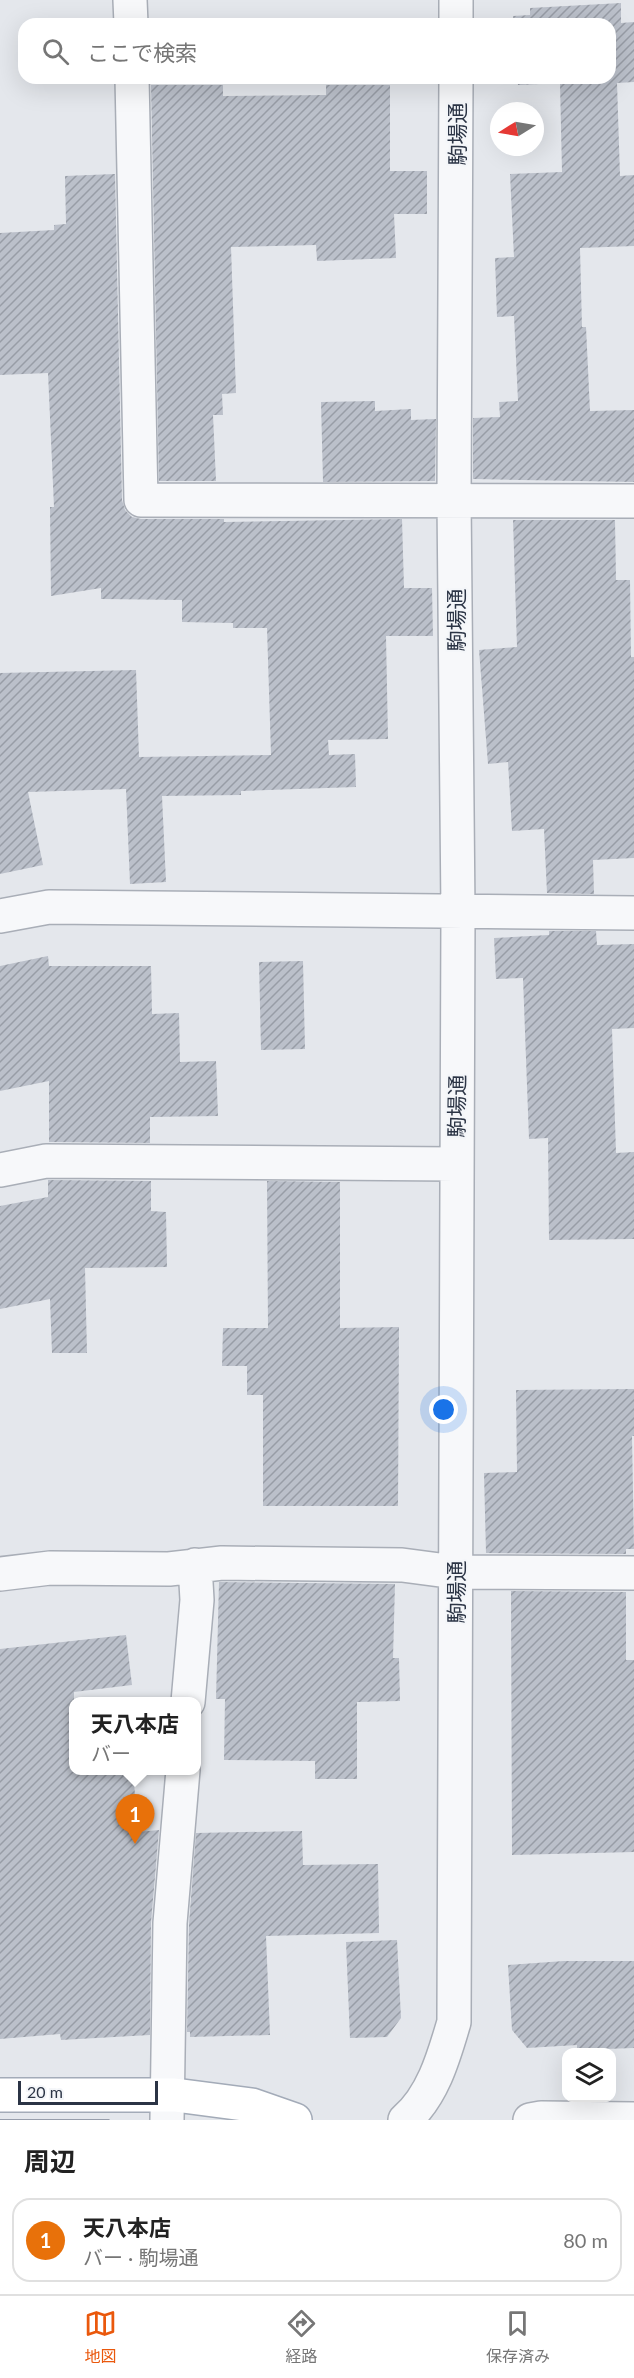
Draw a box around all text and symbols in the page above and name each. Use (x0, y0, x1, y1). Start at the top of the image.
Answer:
search box (18, 18, 616, 84)
icon: search (39, 35, 72, 68)
text: ここで検索 (87, 39, 197, 66)
north arrow (490, 102, 544, 156)
street label: 駒場通 (444, 103, 469, 166)
street label: 駒場通 (443, 589, 468, 652)
street label: 駒場通 (443, 1074, 469, 1138)
your location (429, 1395, 458, 1424)
street label: 駒場通 (443, 1561, 468, 1624)
popup (69, 1697, 201, 1775)
text: 天八本店 (91, 1710, 179, 1737)
text: バー (91, 1741, 131, 1765)
pin: 1 (116, 1794, 154, 1844)
map controls (562, 2048, 616, 2102)
button: layers (562, 2048, 616, 2102)
scale bar (18, 2078, 158, 2106)
text: 20 m (27, 2082, 63, 2101)
text: 周辺 (24, 2145, 76, 2177)
text: 天八本店 (83, 2214, 171, 2241)
text: 1 (40, 2228, 51, 2252)
text: 80 m (563, 2228, 608, 2252)
text: バー · 駒場通 (83, 2245, 198, 2269)
tab: 地図 (84, 2307, 117, 2367)
tab: 経路 (285, 2307, 318, 2367)
tab: 保存済み (486, 2307, 550, 2367)

